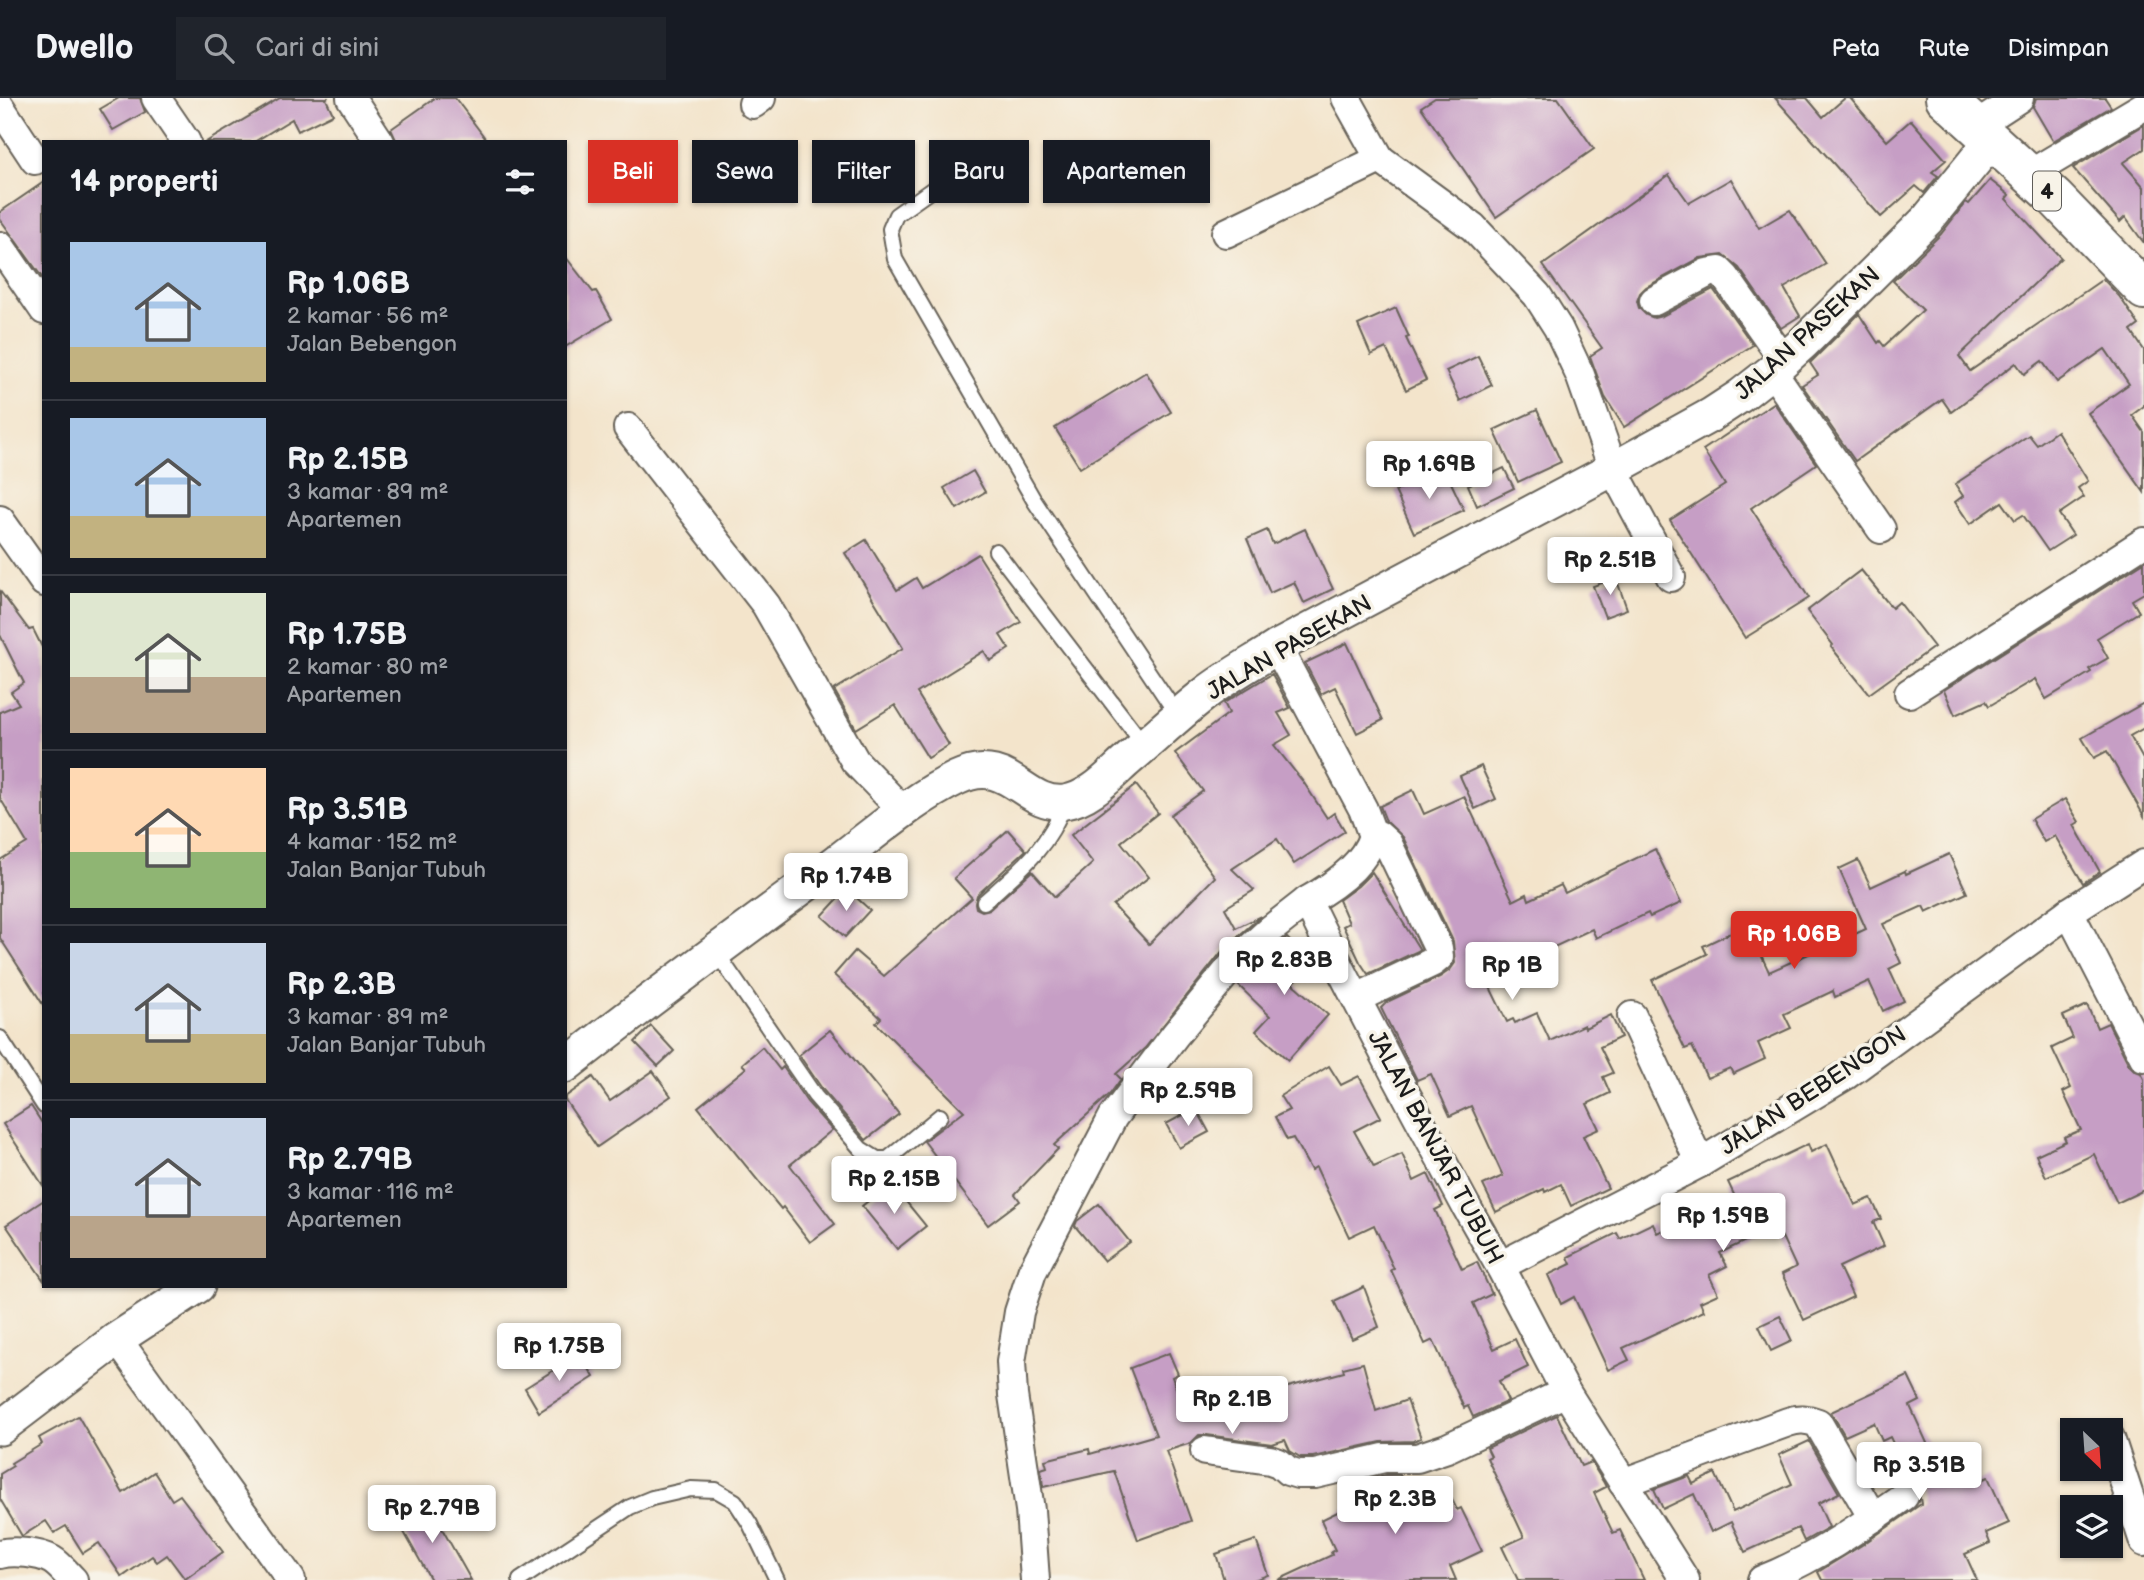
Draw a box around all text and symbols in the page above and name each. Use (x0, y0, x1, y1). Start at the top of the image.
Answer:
search box (176, 17, 666, 80)
text: Dwello (35, 28, 134, 68)
icon: search (200, 29, 238, 67)
text: Cari di sini (256, 33, 379, 64)
text: Peta (1832, 34, 1880, 63)
text: Rute (1918, 34, 1970, 63)
text: Disimpan (2008, 34, 2109, 63)
chip: Beli (588, 140, 678, 203)
chip: Sewa (692, 140, 798, 203)
chip: Filter (812, 140, 915, 203)
chip: Baru (929, 140, 1029, 203)
chip: Apartemen (1043, 140, 1210, 203)
icon: filters (501, 163, 539, 201)
text: 14 properti (70, 164, 218, 200)
road number: 4 (2033, 172, 2061, 211)
street label: JALAN PASEKAN (1729, 260, 1886, 406)
text: Rp 1.06B (287, 266, 410, 302)
icon: home (126, 270, 210, 354)
text: 2 kamar · 56 m² (287, 302, 448, 330)
text: Jalan Bebengon (287, 330, 457, 358)
text: Rp 2.15B (287, 442, 409, 478)
pin: Rp 1.69B (1357, 442, 1501, 501)
icon: home (126, 446, 210, 530)
text: Rp 1.69B (1382, 450, 1476, 478)
text: 3 kamar · 89 m² (287, 478, 448, 506)
text: Apartemen (287, 506, 402, 534)
pin: Rp 2.51B (1538, 538, 1682, 597)
text: Rp 2.51B (1563, 546, 1657, 574)
street label: JALAN PASEKAN (1202, 588, 1377, 706)
text: Rp 1.75B (287, 617, 407, 653)
icon: home (126, 621, 210, 705)
text: 2 kamar · 80 m² (287, 653, 448, 681)
text: Apartemen (287, 681, 402, 709)
text: Rp 3.51B (287, 792, 408, 828)
icon: home (126, 796, 210, 880)
text: 4 kamar · 152 m² (287, 828, 457, 856)
pin: Rp 1.74B (774, 854, 918, 913)
text: Jalan Banjar Tubuh (287, 856, 486, 884)
text: Rp 1.74B (800, 862, 892, 890)
pin: Rp 1.06B (1722, 912, 1866, 971)
text: Rp 1.06B (1747, 920, 1841, 948)
pin: Rp 2.83B (1212, 937, 1356, 997)
pin: Rp 1B (1463, 942, 1561, 1002)
text: Rp 2.83B (1235, 946, 1333, 974)
text: Rp 1B (1481, 951, 1543, 979)
text: Rp 2.3B (287, 967, 396, 1003)
icon: home (126, 971, 210, 1055)
text: 3 kamar · 89 m² (287, 1003, 448, 1031)
street label: JALAN BEBENGON (1715, 1019, 1912, 1161)
street label: JALAN BANJAR TUBUH (1362, 1025, 1510, 1269)
text: Jalan Banjar Tubuh (287, 1031, 486, 1059)
pin: Rp 2.59B (1116, 1068, 1260, 1128)
text: Rp 2.59B (1140, 1077, 1236, 1105)
text: Rp 2.79B (287, 1142, 413, 1178)
icon: home (126, 1146, 210, 1230)
pin: Rp 2.15B (822, 1156, 966, 1216)
text: Rp 2.15B (847, 1165, 941, 1193)
text: 3 kamar · 116 m² (287, 1178, 454, 1206)
pin: Rp 1.59B (1651, 1194, 1795, 1253)
text: Rp 1.59B (1677, 1202, 1769, 1230)
text: Apartemen (287, 1206, 402, 1234)
pin: Rp 1.75B (487, 1324, 631, 1383)
text: Rp 1.75B (513, 1332, 605, 1360)
pin: Rp 2.1B (1167, 1376, 1297, 1436)
text: Rp 2.1B (1192, 1385, 1272, 1413)
north arrow (2060, 1418, 2123, 1480)
map controls (2060, 1418, 2123, 1558)
pin: Rp 3.51B (1847, 1442, 1991, 1502)
text: Rp 3.51B (1873, 1451, 1965, 1479)
pin: Rp 2.3B (1330, 1476, 1460, 1536)
text: Rp 2.3B (1353, 1485, 1437, 1513)
pin: Rp 2.79B (360, 1486, 504, 1545)
text: Rp 2.79B (384, 1494, 480, 1522)
button: layers (2060, 1495, 2123, 1558)

